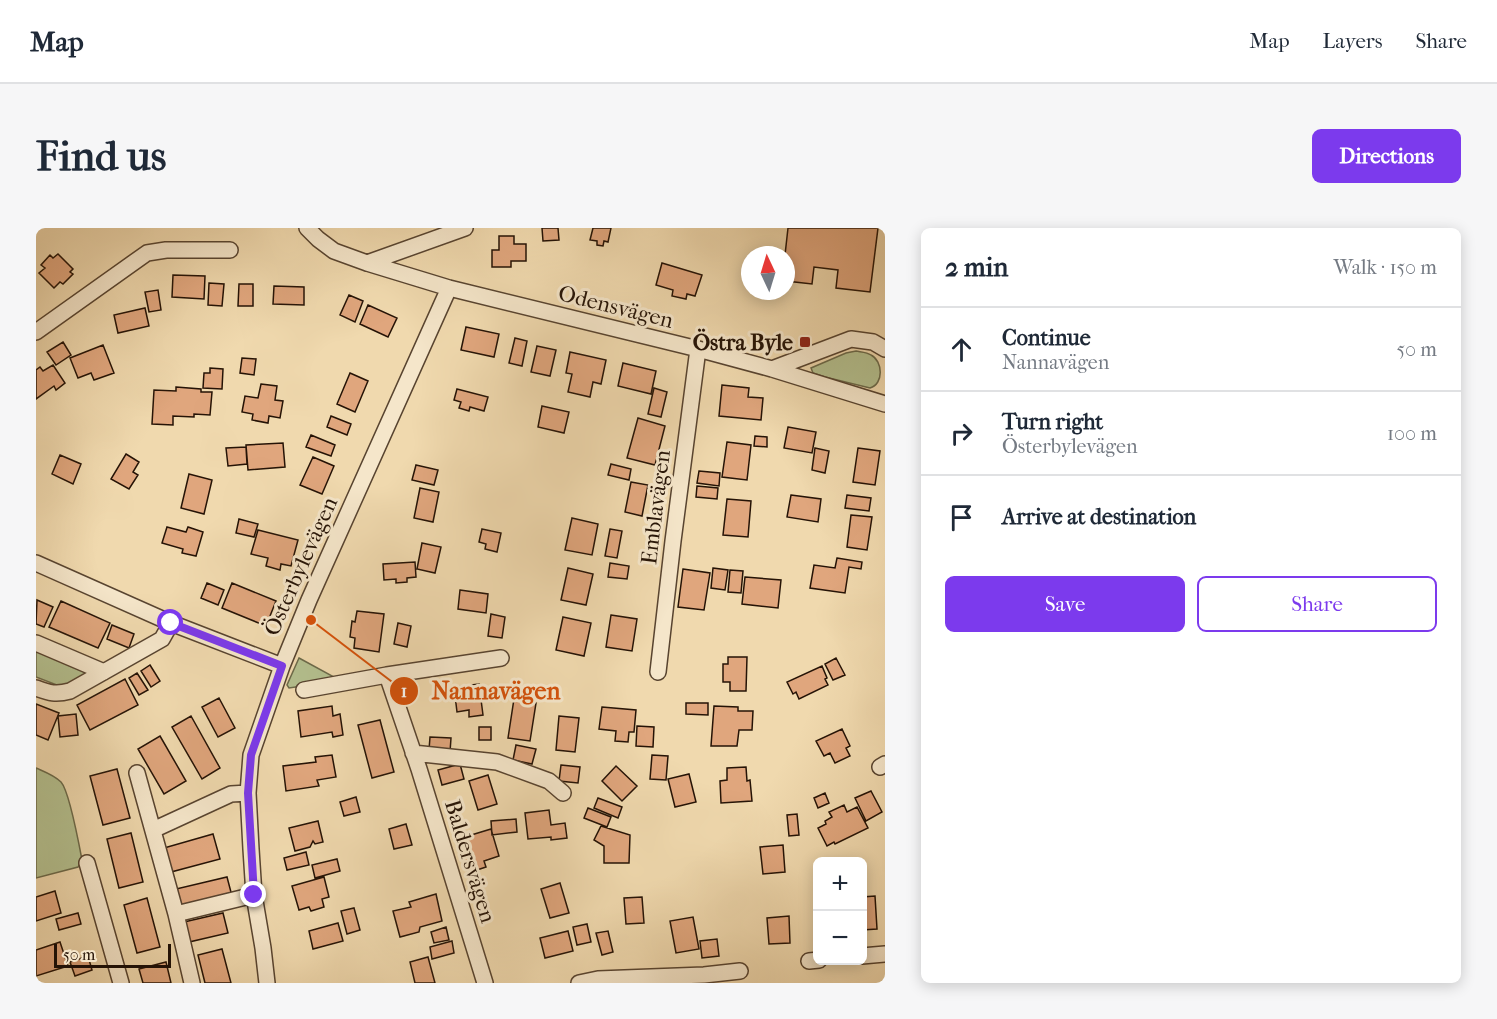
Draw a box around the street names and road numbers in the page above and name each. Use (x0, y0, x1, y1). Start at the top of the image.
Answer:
street label: Odensvägen (556, 280, 676, 334)
street label: Emblavägen (636, 448, 676, 566)
street label: Österbylevägen (258, 492, 343, 640)
street label: Baldersvägen (439, 797, 501, 926)

